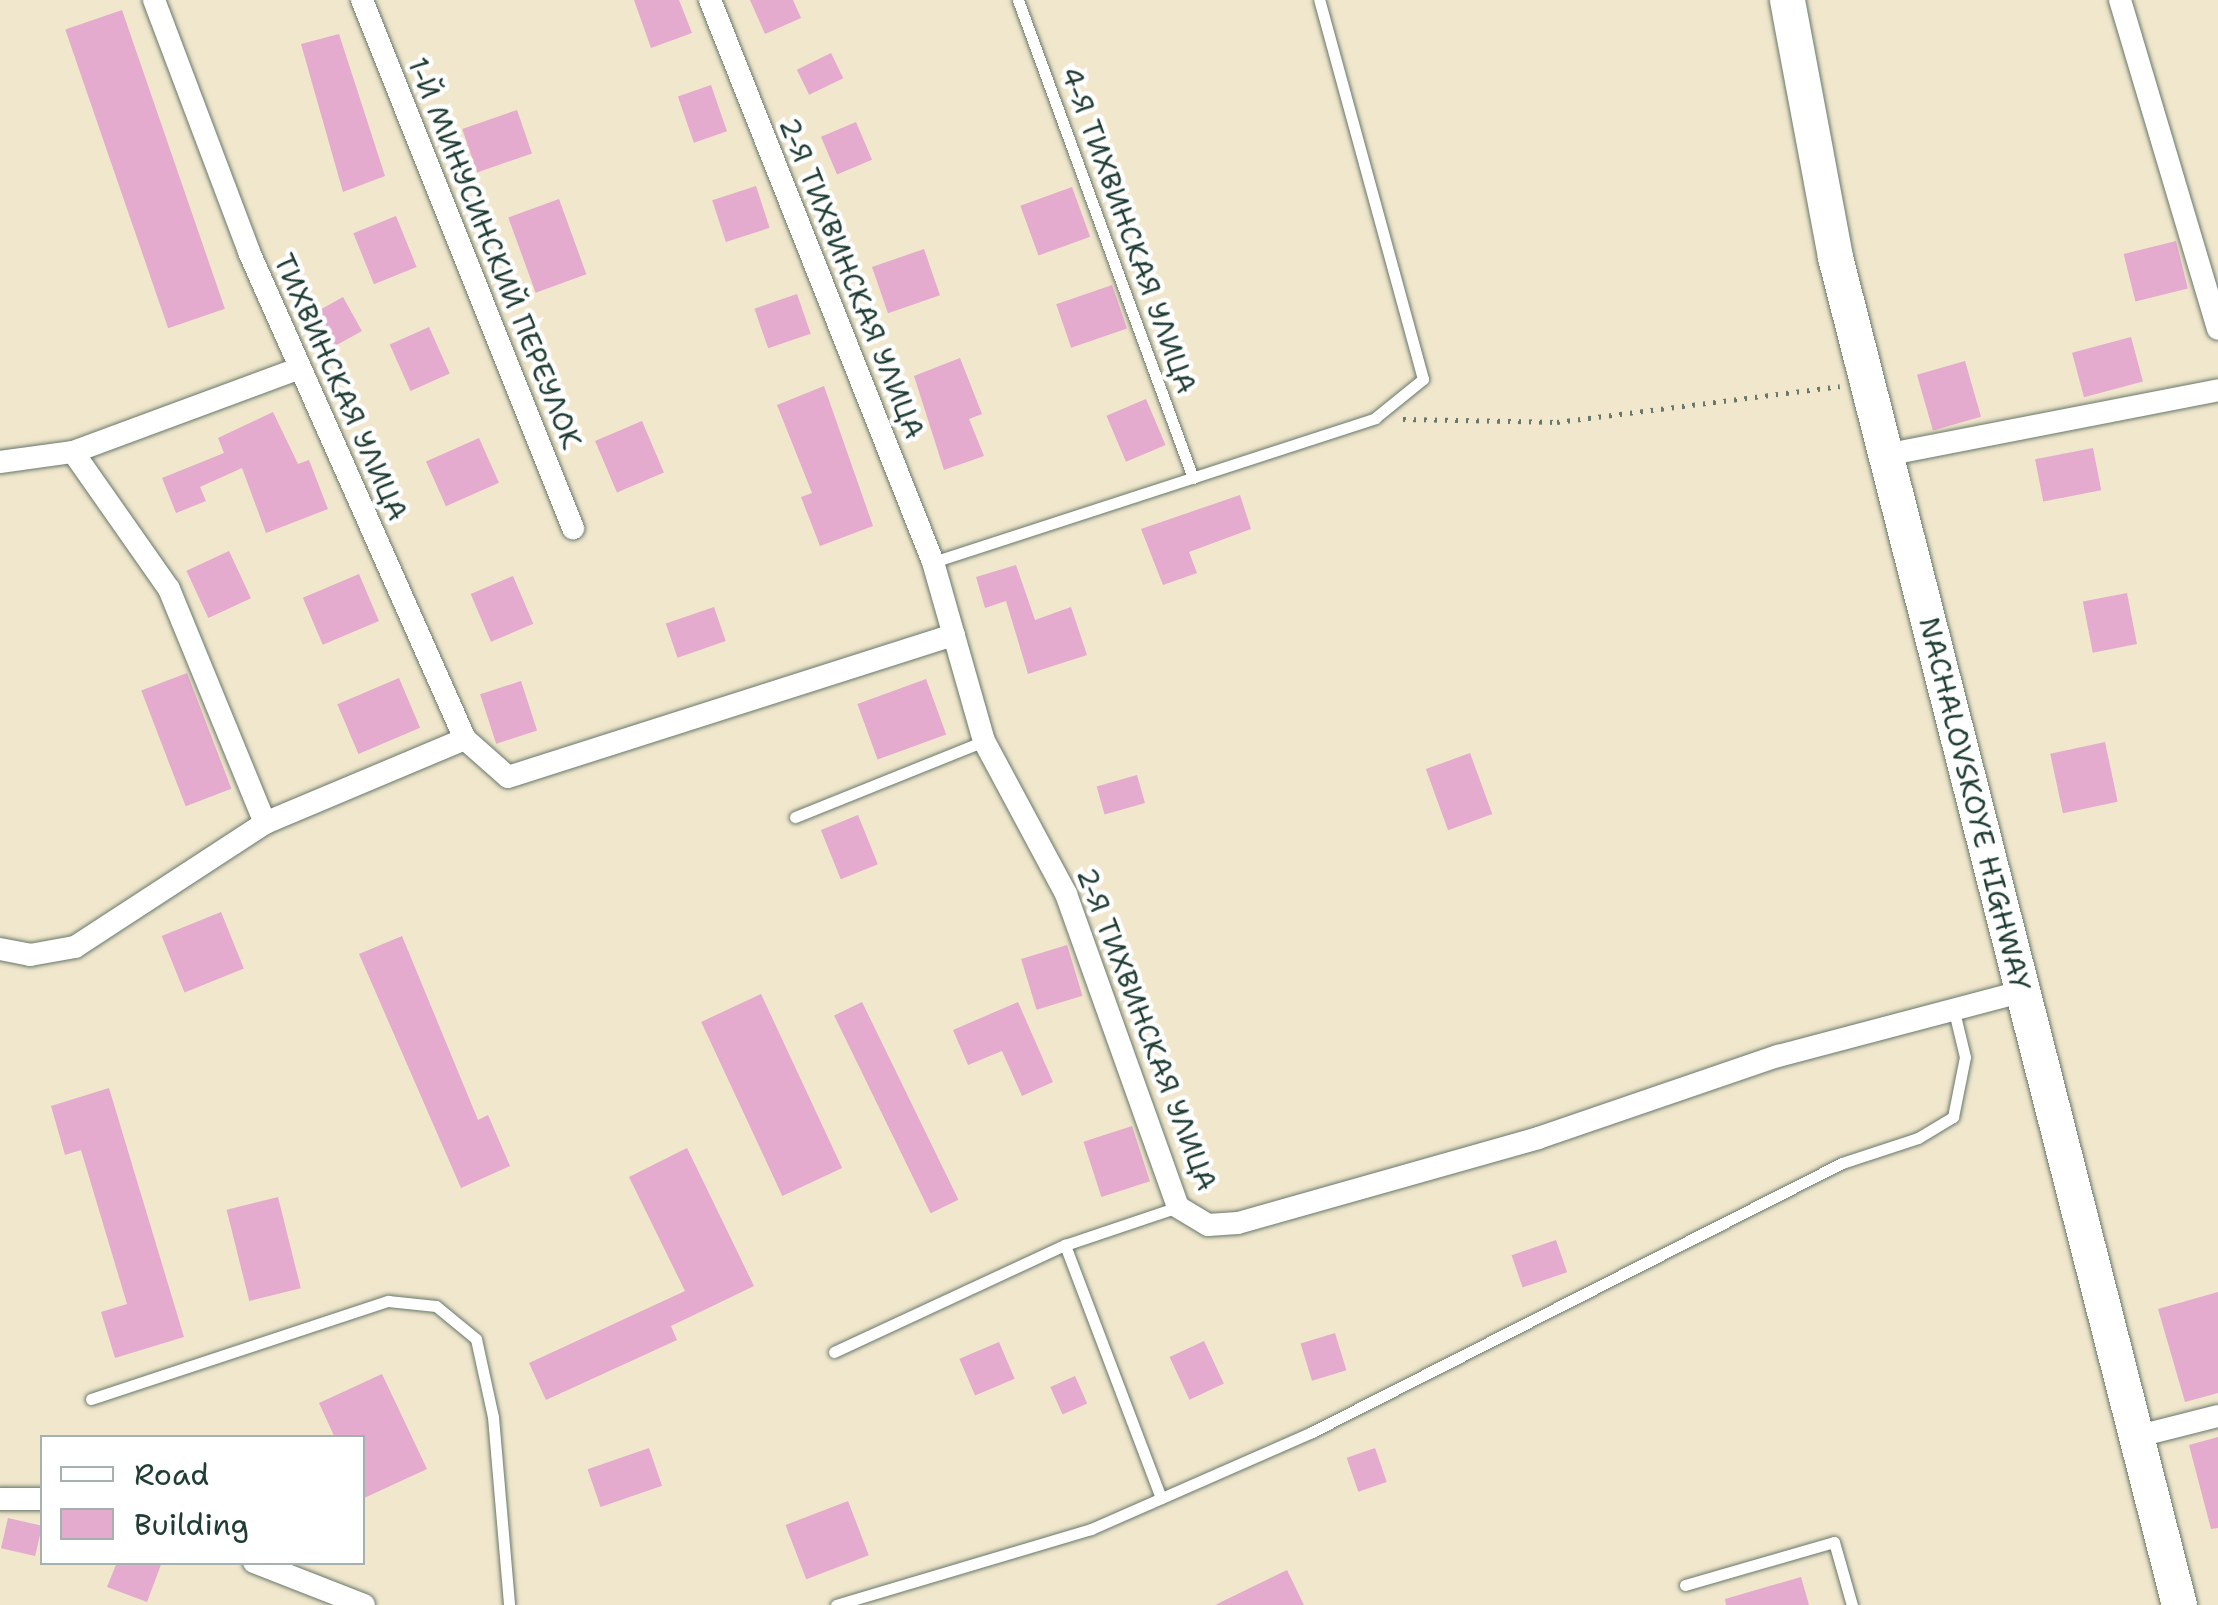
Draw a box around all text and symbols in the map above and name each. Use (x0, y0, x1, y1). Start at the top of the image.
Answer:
street label: 1-Й МИНУСИНСКИЙ ПЕРЕУЛОК (401, 52, 589, 454)
street label: 4-Я ТИХВИНСКАЯ УЛИЦА (1054, 62, 1204, 398)
street label: 2-Я ТИХВИНСКАЯ УЛИЦА (772, 113, 932, 443)
street label: ТИХВИНСКАЯ УЛИЦА (267, 248, 415, 526)
street label: NACHALOVSKOYE HIGHWAY (1912, 614, 2038, 994)
street label: 2-Я ТИХВИНСКАЯ УЛИЦА (1070, 863, 1224, 1195)
legend (40, 1435, 365, 1565)
text: Road (134, 1454, 209, 1495)
text: Building (134, 1504, 249, 1545)

